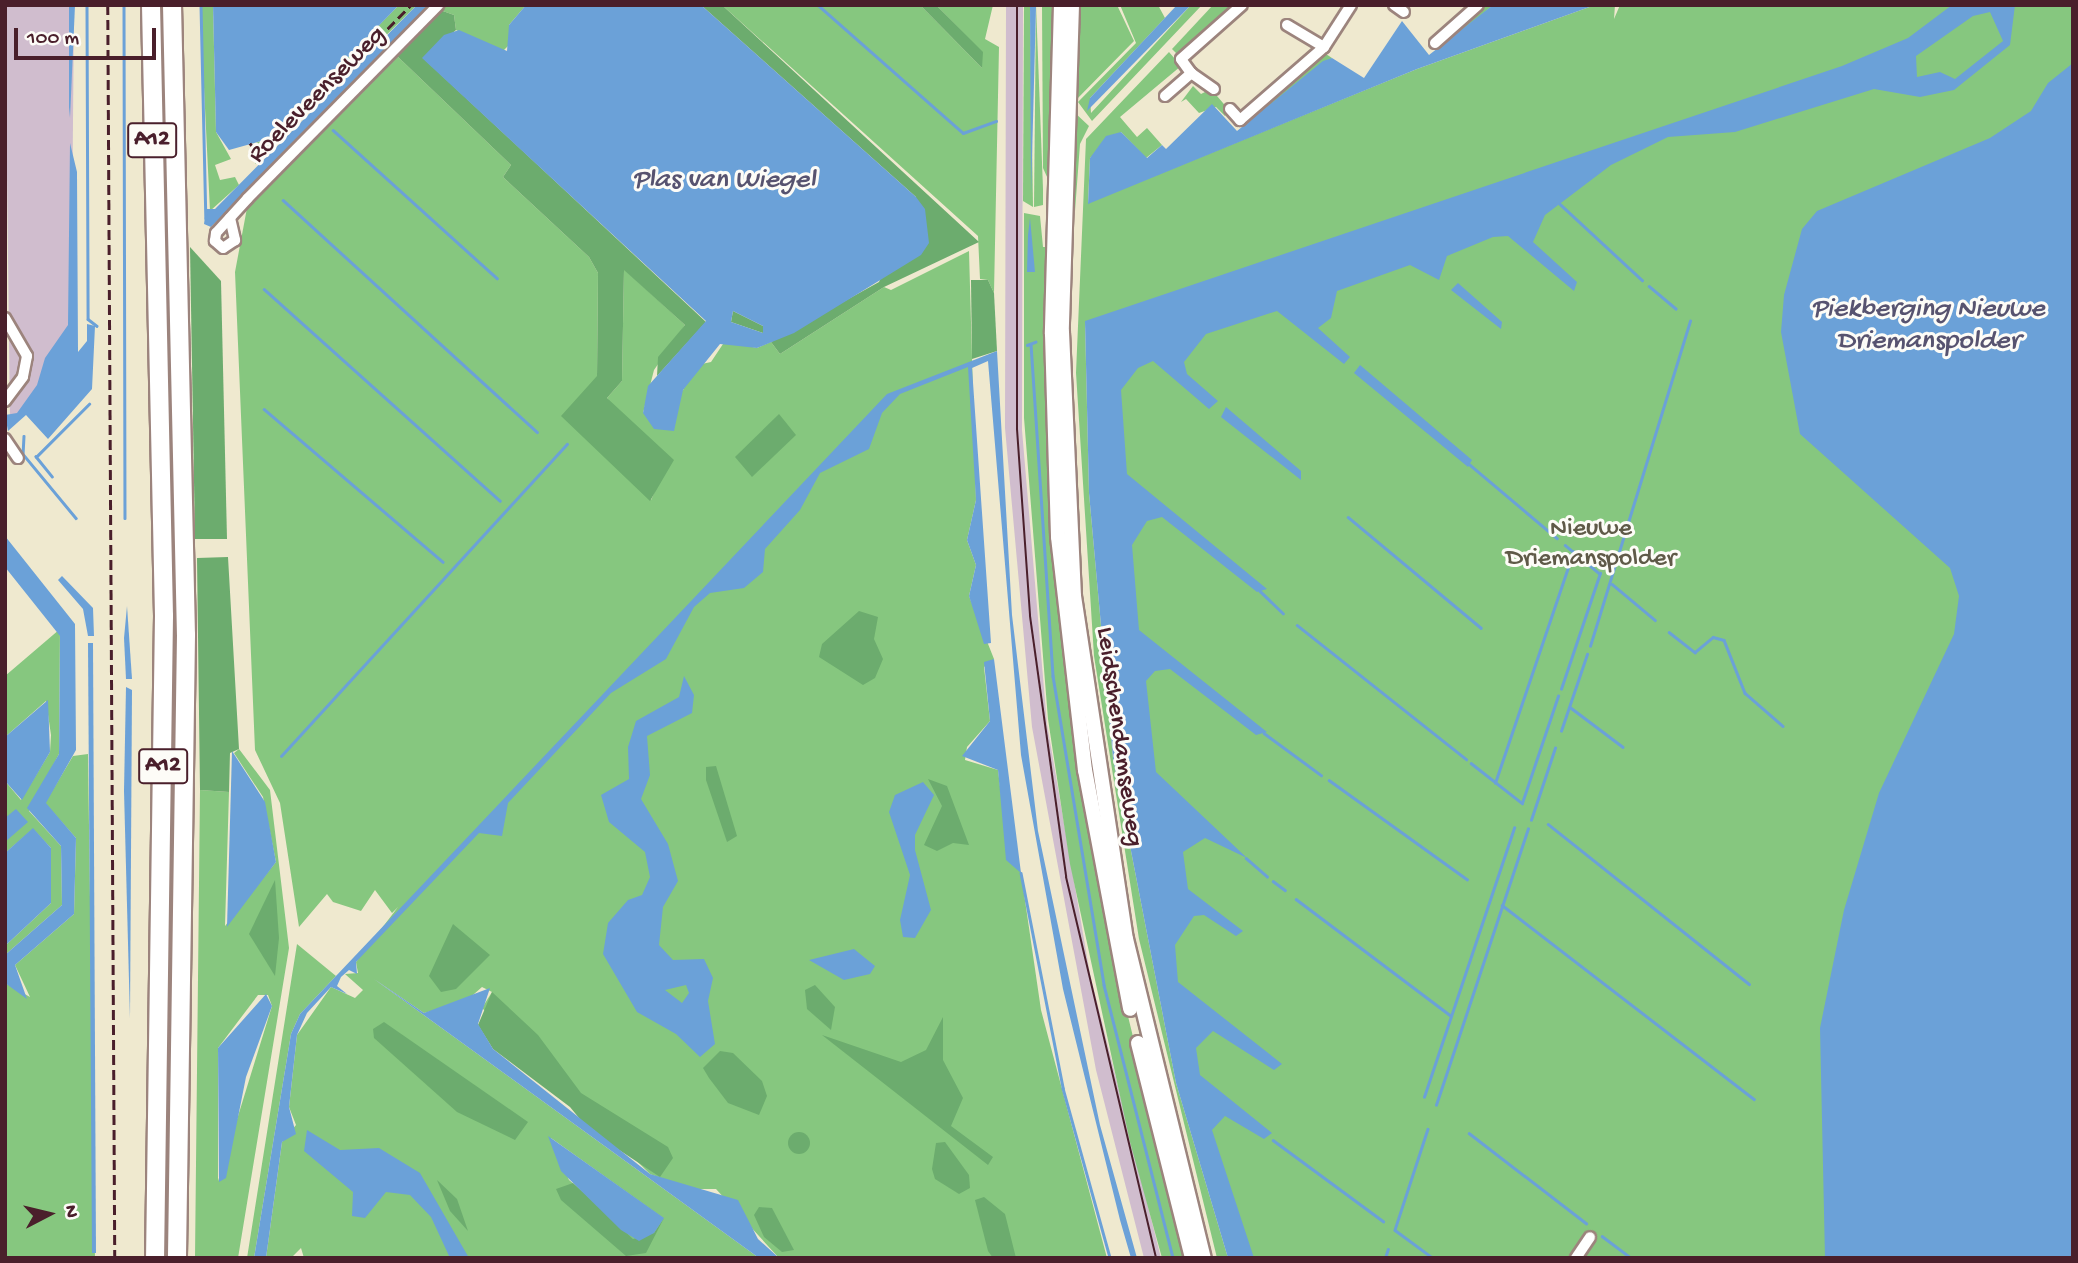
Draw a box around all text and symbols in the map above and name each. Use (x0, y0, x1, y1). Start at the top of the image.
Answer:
scale bar (18, 14, 159, 58)
street label: Roeleveenseweg (243, 21, 393, 171)
text: 100 m (27, 27, 79, 52)
road number: A12 (126, 120, 178, 160)
water label: Plas van Wiegel (633, 164, 815, 198)
water label: Piekberging Nieuwe Driemanspolder (1811, 293, 2045, 359)
park label: Nieuwe Driemanspolder (1506, 514, 1676, 576)
street label: Leidschendamseweg (1087, 625, 1149, 849)
road number: A12 (137, 746, 189, 786)
north arrow (14, 1179, 84, 1249)
text: N (58, 1204, 83, 1219)

